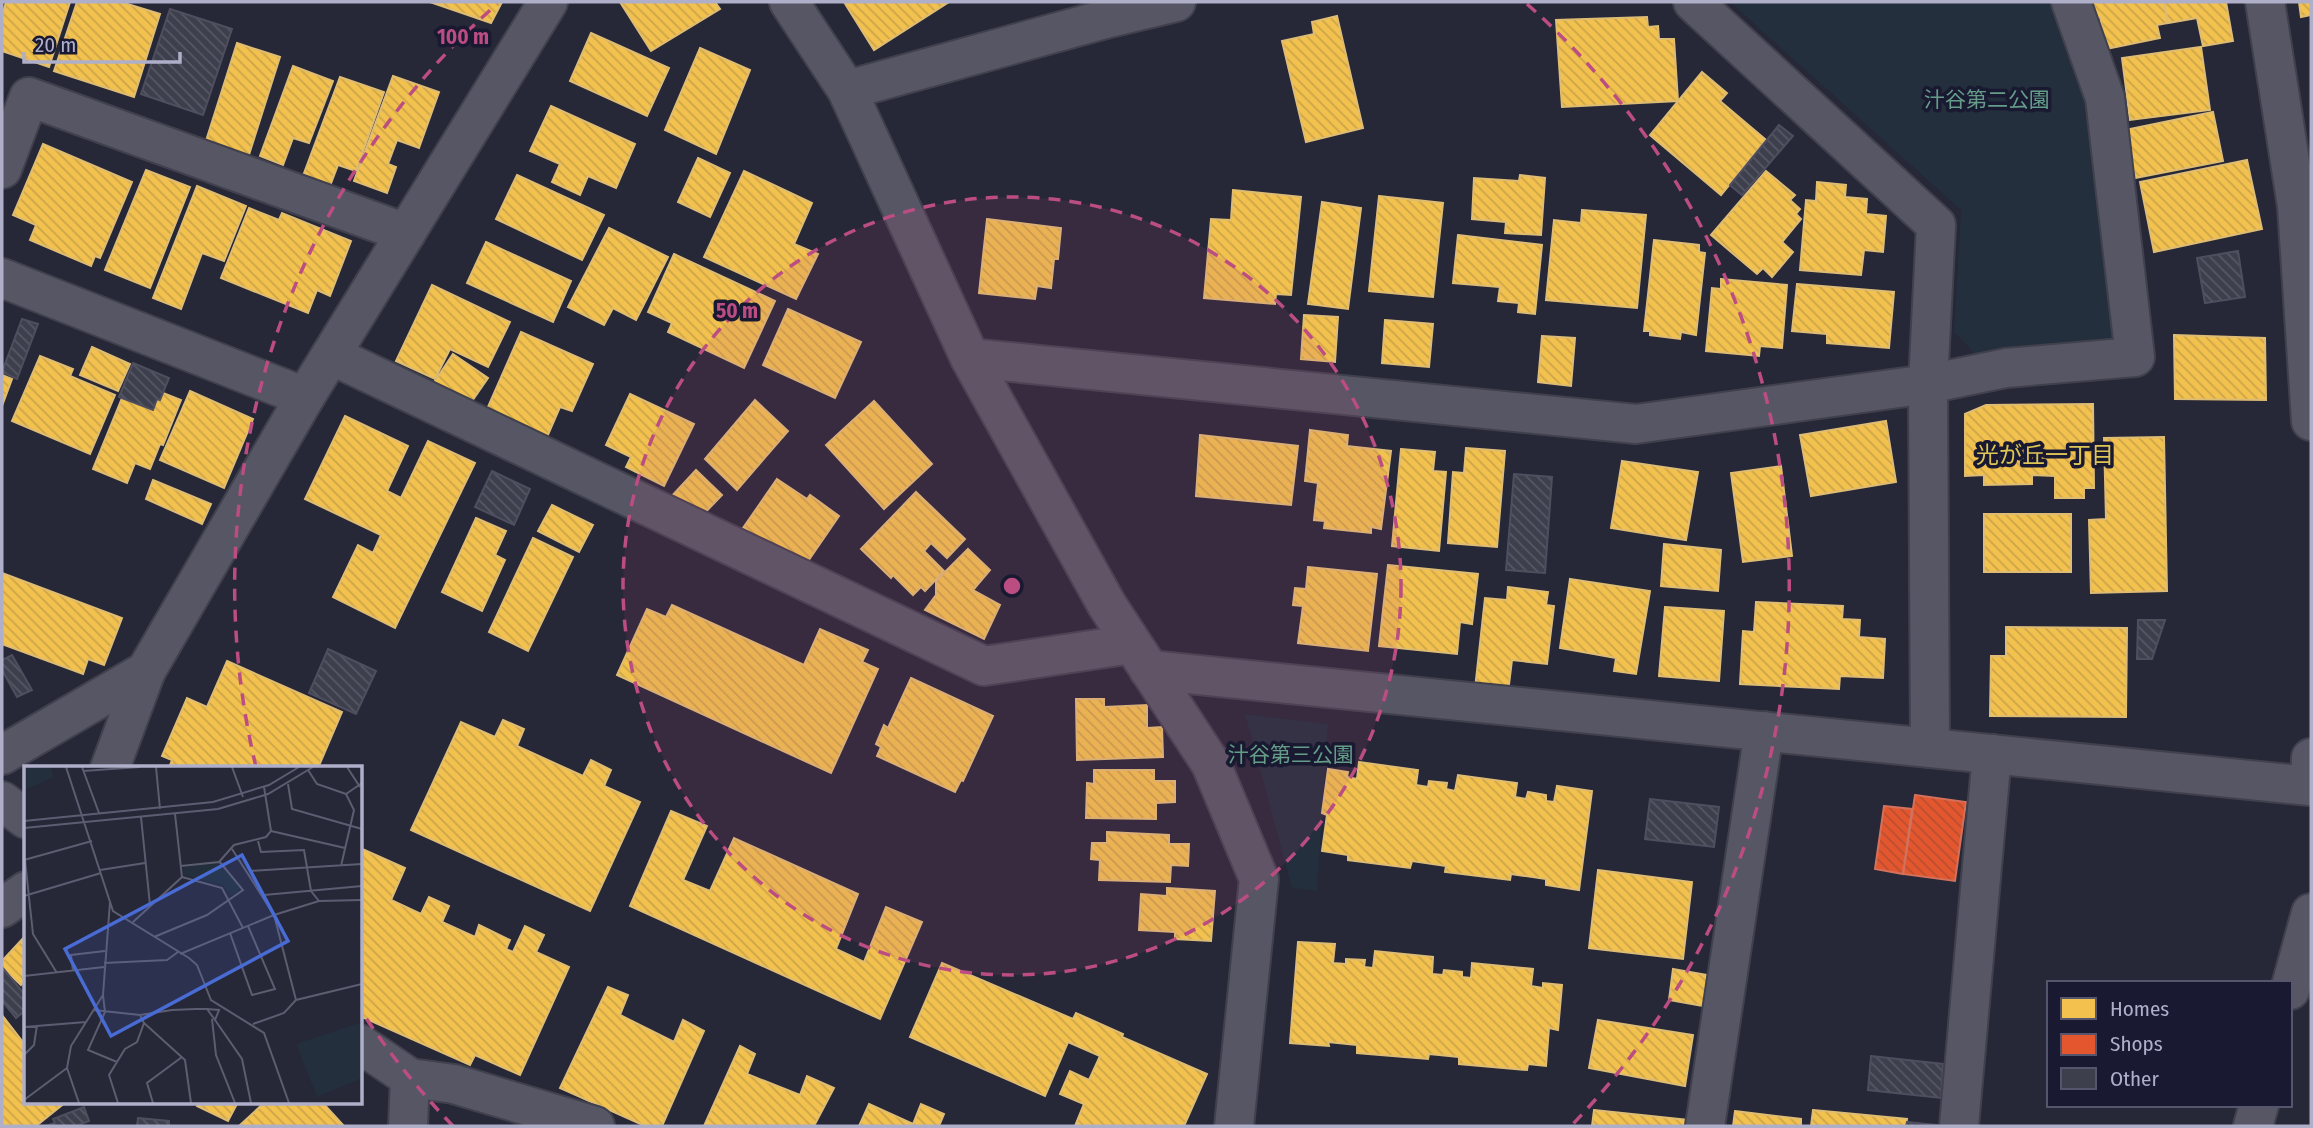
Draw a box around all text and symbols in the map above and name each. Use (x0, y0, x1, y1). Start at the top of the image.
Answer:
scale bar (24, 21, 180, 65)
text: 100 m (437, 24, 489, 50)
text: 20 m (35, 32, 76, 58)
park label: 汁谷第二公園 (1924, 87, 2050, 113)
text: 50 m (716, 298, 758, 324)
district label: 光が丘一丁目 (1976, 441, 2114, 469)
centre of rings (1000, 574, 1024, 598)
park label: 汁谷第三公園 (1228, 742, 1354, 768)
inset map (24, 766, 362, 1104)
legend (2047, 981, 2292, 1107)
text: Homes (2110, 996, 2169, 1022)
text: Shops (2110, 1031, 2163, 1057)
text: Other (2110, 1066, 2159, 1092)

